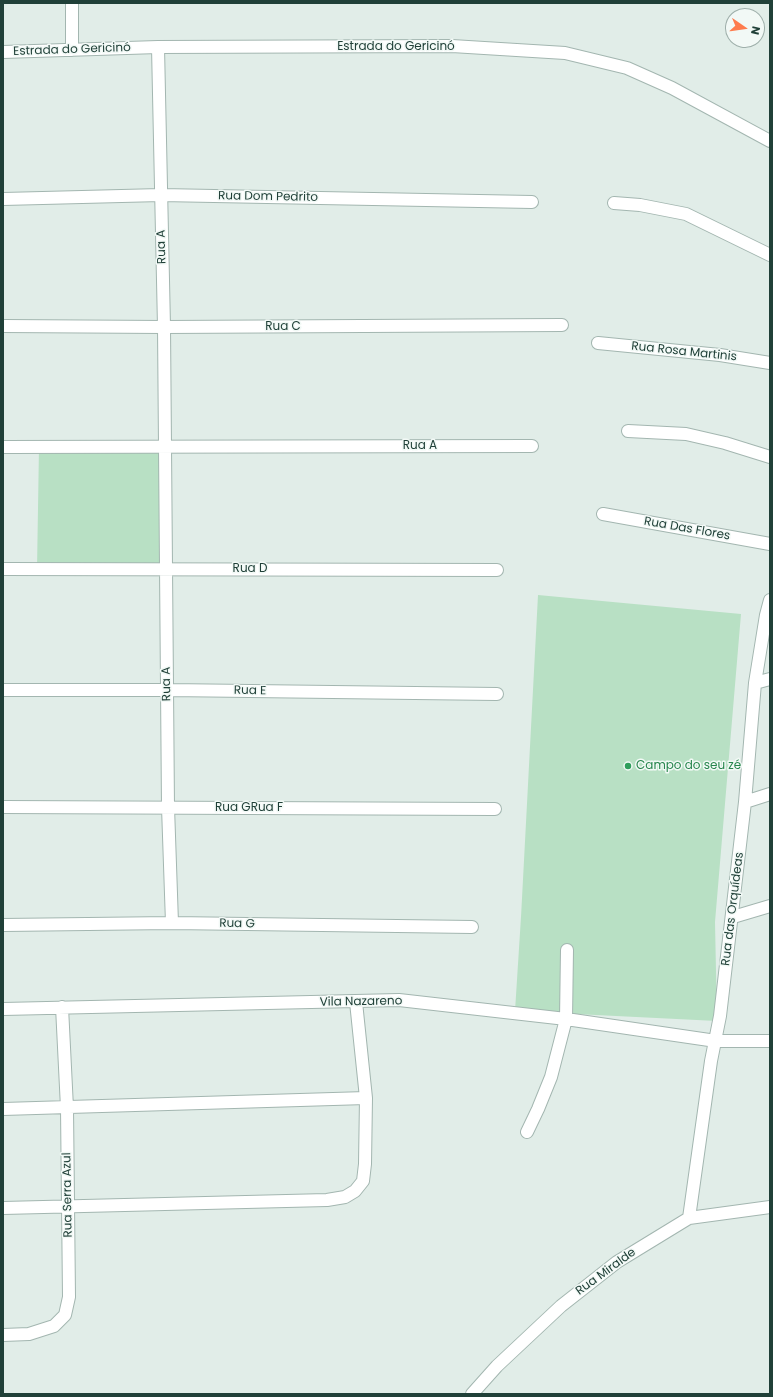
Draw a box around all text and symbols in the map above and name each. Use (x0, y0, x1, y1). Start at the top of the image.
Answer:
north arrow (725, 8, 765, 48)
text: N (747, 25, 764, 36)
street label: Estrada do Gericinó (337, 40, 455, 54)
street label: Estrada do Gericinó (13, 41, 131, 59)
street label: Rua Dom Pedrito (218, 189, 318, 205)
street label: Rua A (154, 230, 170, 264)
street label: Rua C (265, 320, 301, 334)
street label: Rua Rosa Martinis (631, 339, 737, 365)
street label: Rua A (403, 439, 437, 453)
street label: Rua Das Flores (643, 514, 731, 544)
street label: Rua D (233, 562, 267, 576)
street label: Rua A (160, 667, 174, 701)
street label: Rua E (234, 684, 266, 698)
place label: Campo do seu zé (636, 759, 741, 773)
marker: Campo do seu zé (623, 761, 633, 771)
street label: Rua GRua F (215, 801, 283, 815)
street label: Rua das Orquídeas (719, 851, 747, 967)
street label: Rua G (219, 916, 255, 932)
street label: Vila Nazareno (320, 994, 402, 1010)
street label: Rua Serra Azul (60, 1152, 76, 1238)
street label: Rua Miralde (573, 1245, 639, 1299)

